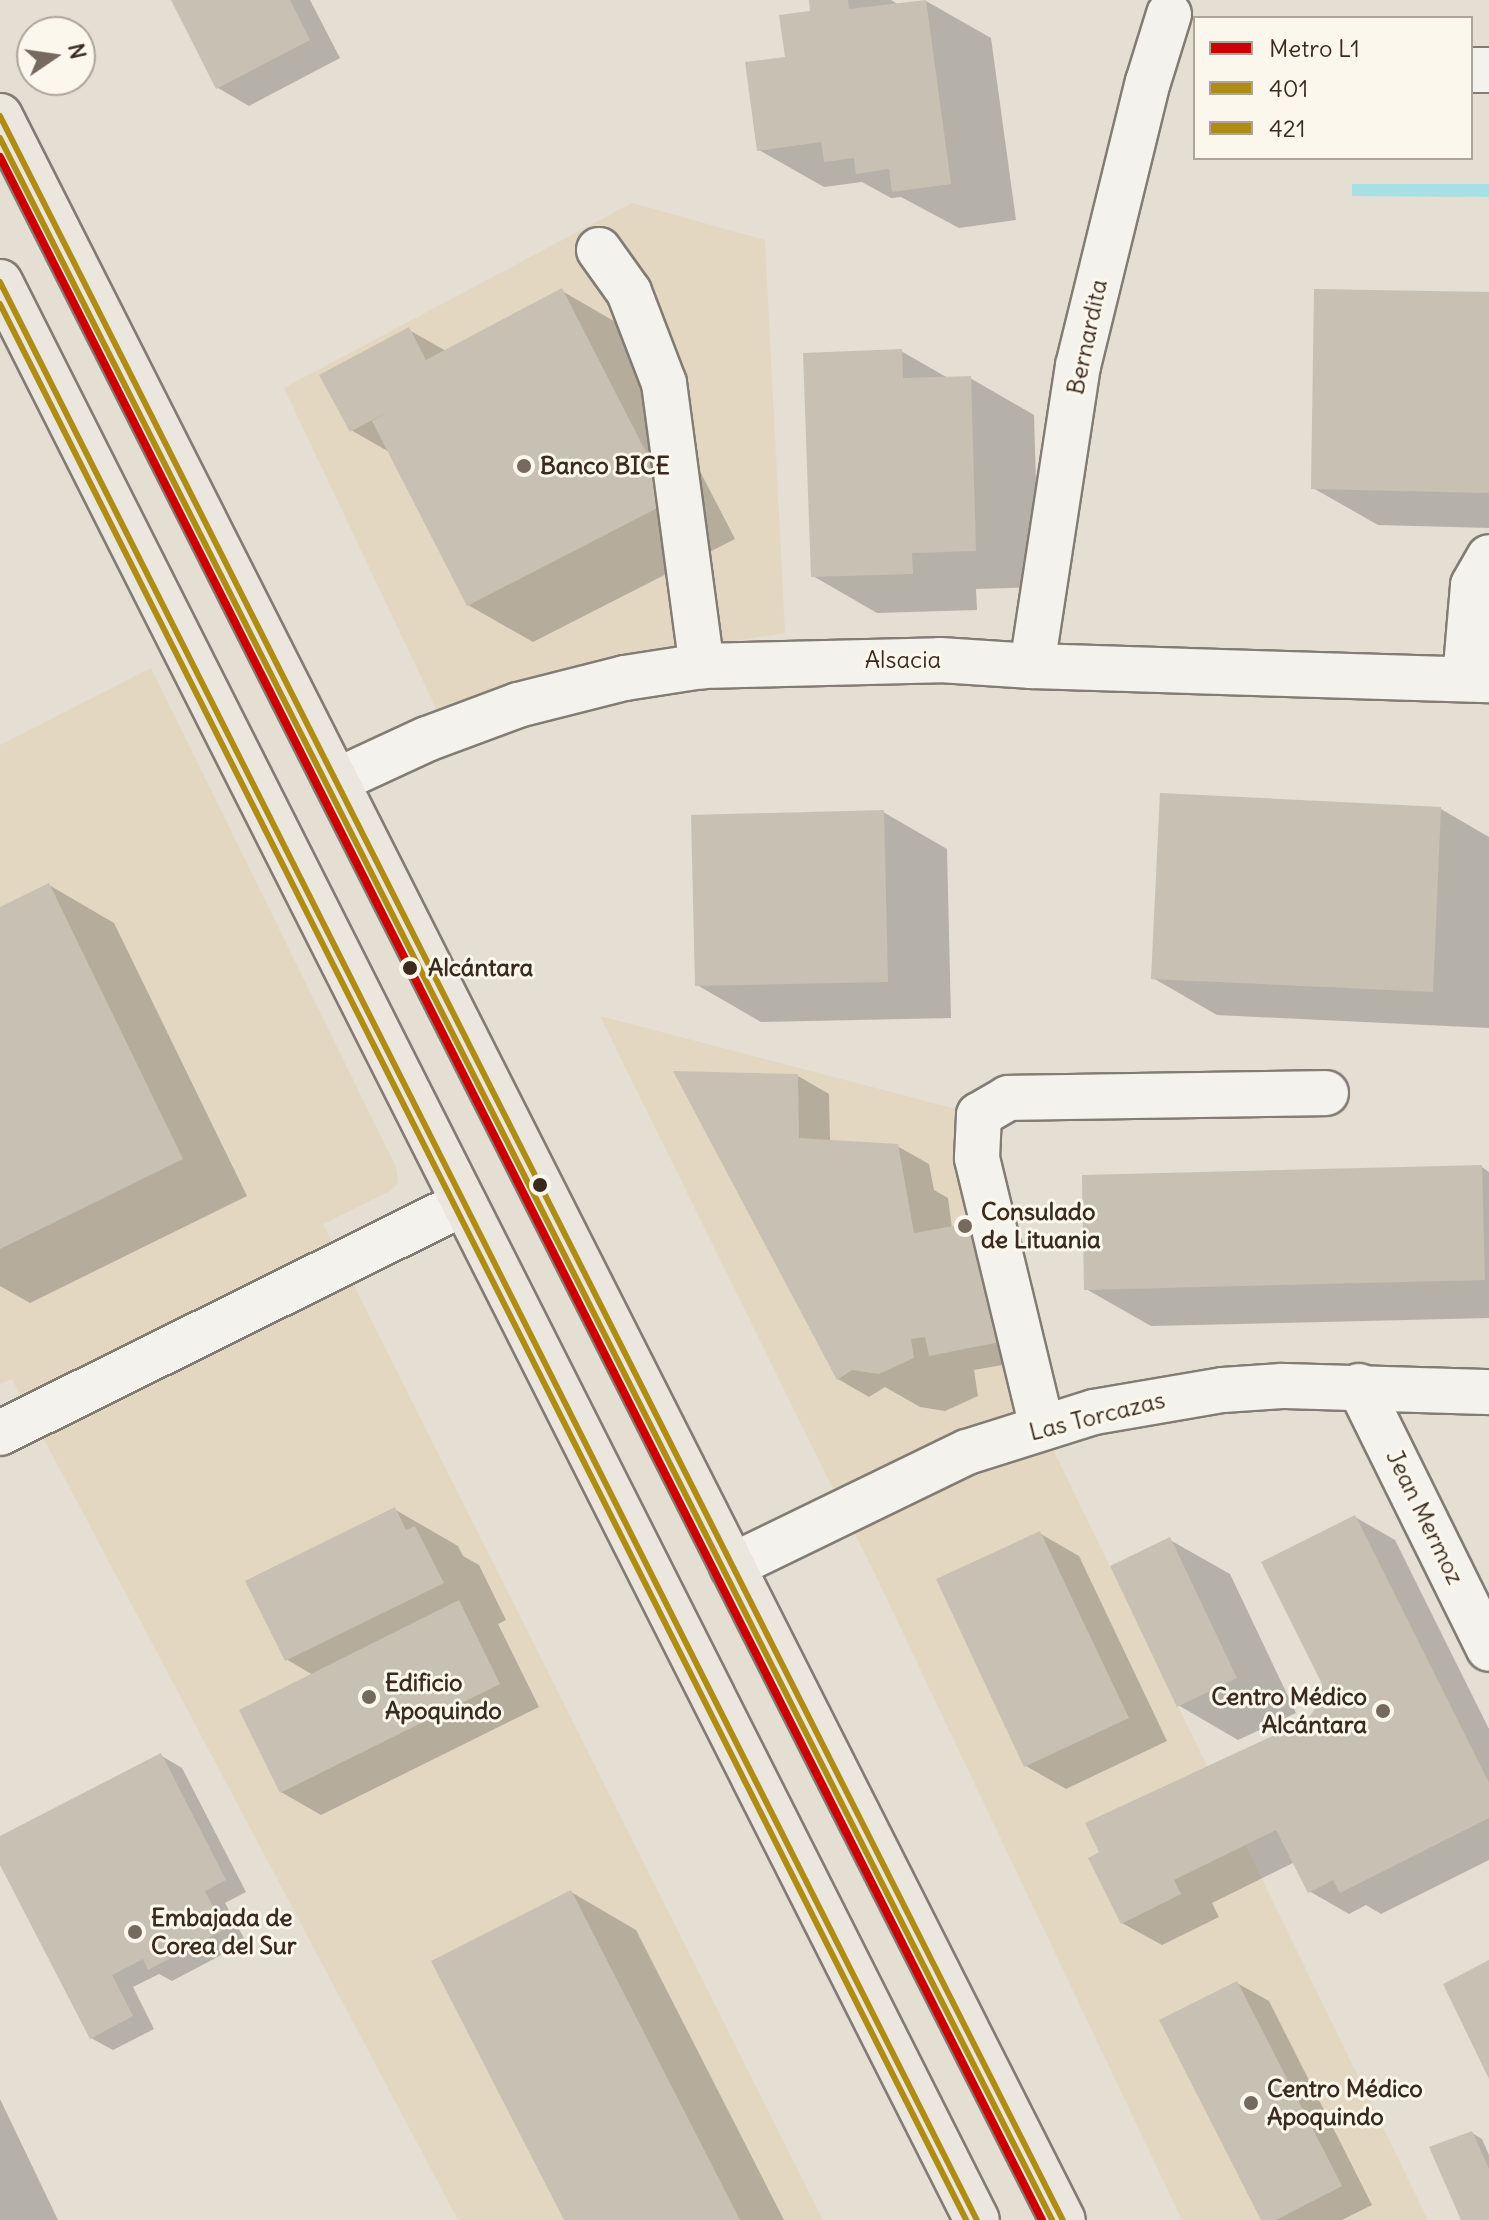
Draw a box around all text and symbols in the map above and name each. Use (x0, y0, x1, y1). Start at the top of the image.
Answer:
north arrow (16, 16, 96, 96)
legend (1193, 16, 1473, 160)
text: Metro L1 (1269, 33, 1360, 63)
text: N (62, 40, 93, 62)
text: 401 (1269, 73, 1308, 103)
text: 421 (1269, 113, 1306, 143)
street label: Bernardita (1061, 277, 1113, 397)
place label: Banco BICE (540, 452, 670, 480)
marker: Banco BICE (515, 457, 533, 475)
street label: Alsacia (865, 646, 941, 674)
place label: Alcántara (428, 954, 533, 982)
marker: Alcántara (399, 957, 421, 979)
unlabelled marker (532, 1177, 548, 1193)
place label: Consulado de Lituania (981, 1198, 1101, 1254)
marker: Consulado de Lituania (956, 1217, 974, 1235)
street label: Las Torcazas (1026, 1385, 1168, 1447)
street label: Jean Mermoz (1380, 1445, 1470, 1589)
place label: Edificio Apoquindo (385, 1669, 502, 1725)
place label: Centro Médico Alcántara (1211, 1683, 1367, 1739)
marker: Edificio Apoquindo (360, 1688, 378, 1706)
marker: Centro Médico Alcántara (1374, 1702, 1392, 1720)
place label: Embajada de Corea del Sur (151, 1904, 297, 1960)
marker: Embajada de Corea del Sur (126, 1923, 144, 1941)
place label: Centro Médico Apoquindo (1267, 2075, 1423, 2131)
marker: Centro Médico Apoquindo (1242, 2094, 1260, 2112)

